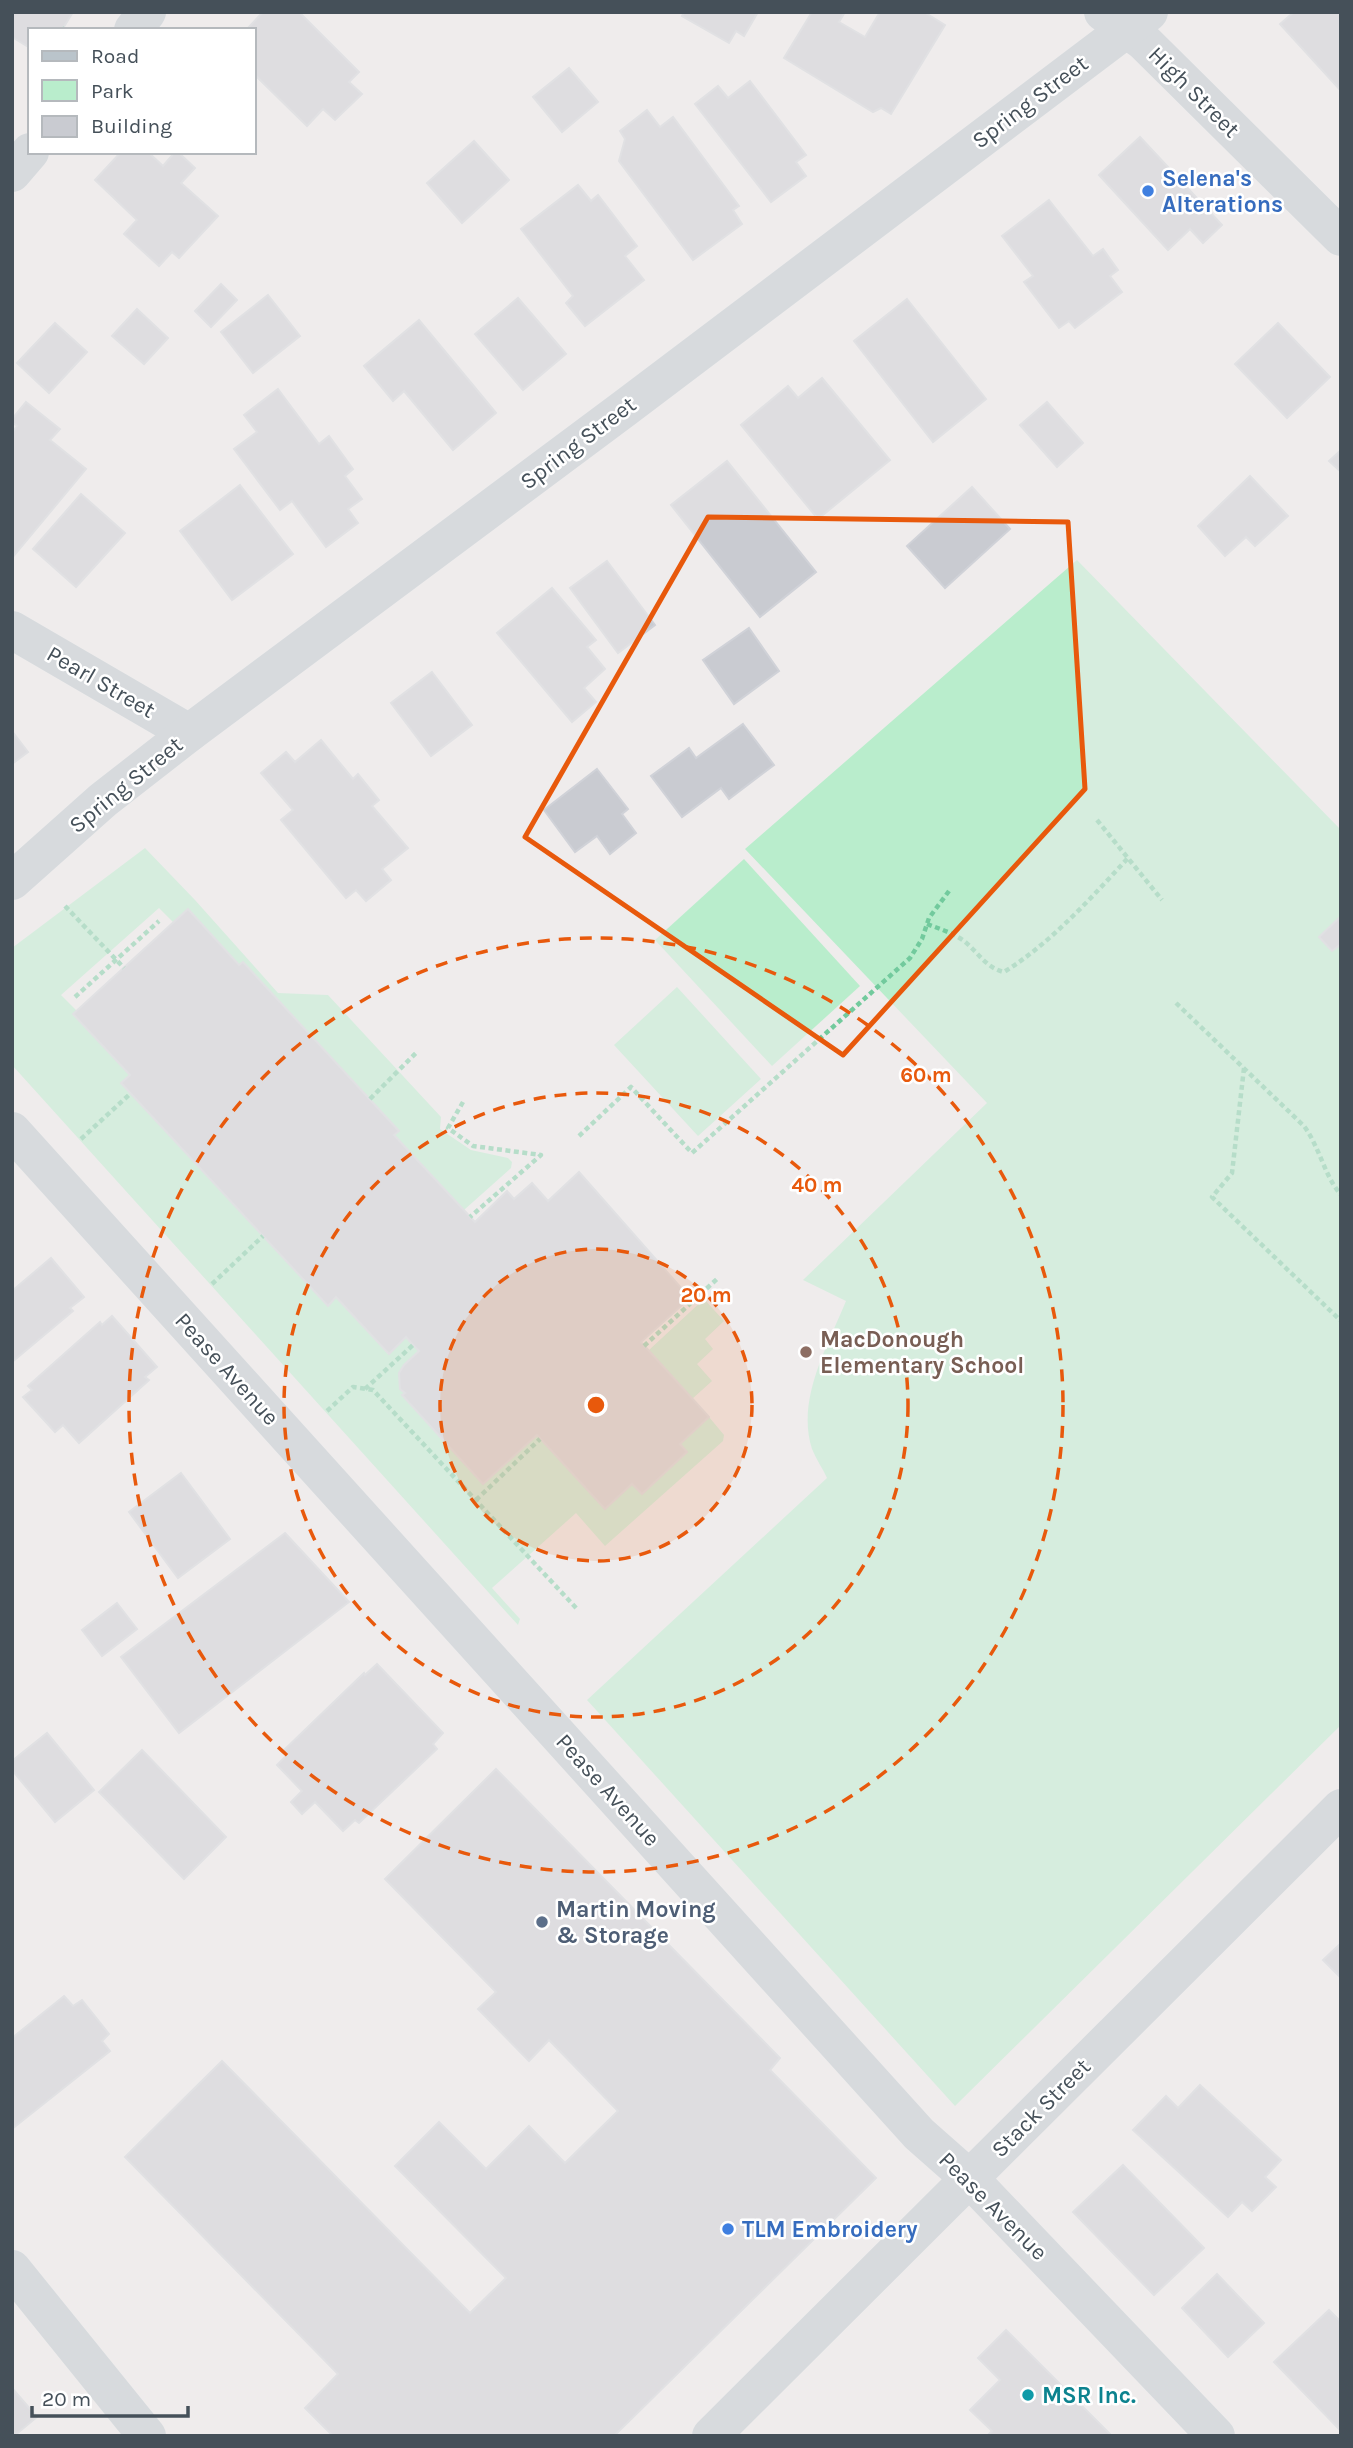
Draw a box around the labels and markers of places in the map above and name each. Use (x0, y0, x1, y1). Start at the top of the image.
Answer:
place label: Selena's Alterations (1162, 165, 1283, 218)
marker: Selena's Alterations (1140, 183, 1156, 199)
place label: MacDonough Elementary School (820, 1326, 1024, 1379)
marker: MacDonough Elementary School (798, 1344, 814, 1360)
centre of rings (584, 1393, 608, 1417)
place label: Martin Moving & Storage (556, 1896, 716, 1949)
marker: Martin Moving & Storage (534, 1914, 550, 1930)
place label: TLM Embroidery (742, 2216, 918, 2243)
marker: TLM Embroidery (720, 2221, 736, 2237)
place label: MSR Inc. (1042, 2382, 1136, 2409)
marker: MSR Inc. (1020, 2387, 1036, 2403)

